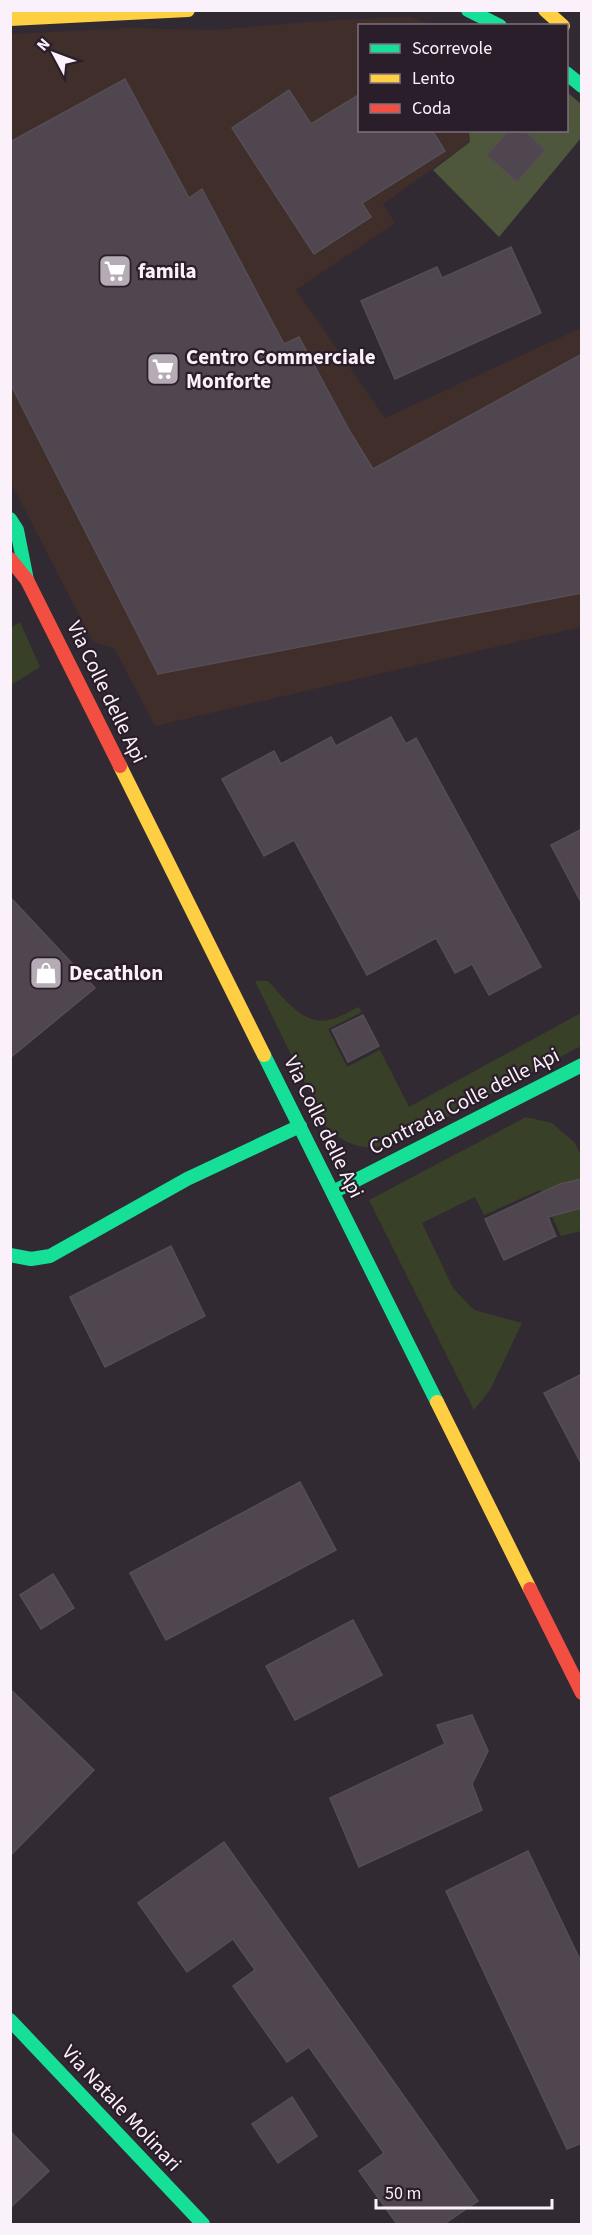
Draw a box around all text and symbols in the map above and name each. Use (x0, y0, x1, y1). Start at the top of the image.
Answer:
north arrow (24, 24, 84, 84)
legend (358, 24, 568, 132)
text: N (32, 34, 55, 56)
text: Scorrevole (412, 36, 492, 61)
text: Lento (412, 66, 455, 91)
text: Coda (412, 96, 451, 121)
supermarket icon: famila (97, 253, 133, 289)
place label: famila (138, 256, 197, 286)
place label: Centro Commerciale Monforte (186, 342, 376, 396)
supermarket icon: Centro Commerciale Monforte (145, 351, 181, 387)
street label: Via Colle delle Api (60, 616, 154, 768)
shop icon: Decathlon (28, 955, 64, 991)
place label: Decathlon (69, 958, 163, 988)
street label: Contrada Colle delle Api (364, 1040, 564, 1162)
street label: Via Colle delle Api (277, 1051, 371, 1203)
street label: Via Natale Molinari (55, 2038, 189, 2178)
scale bar (376, 2172, 552, 2210)
text: 50 m (385, 2181, 421, 2206)

